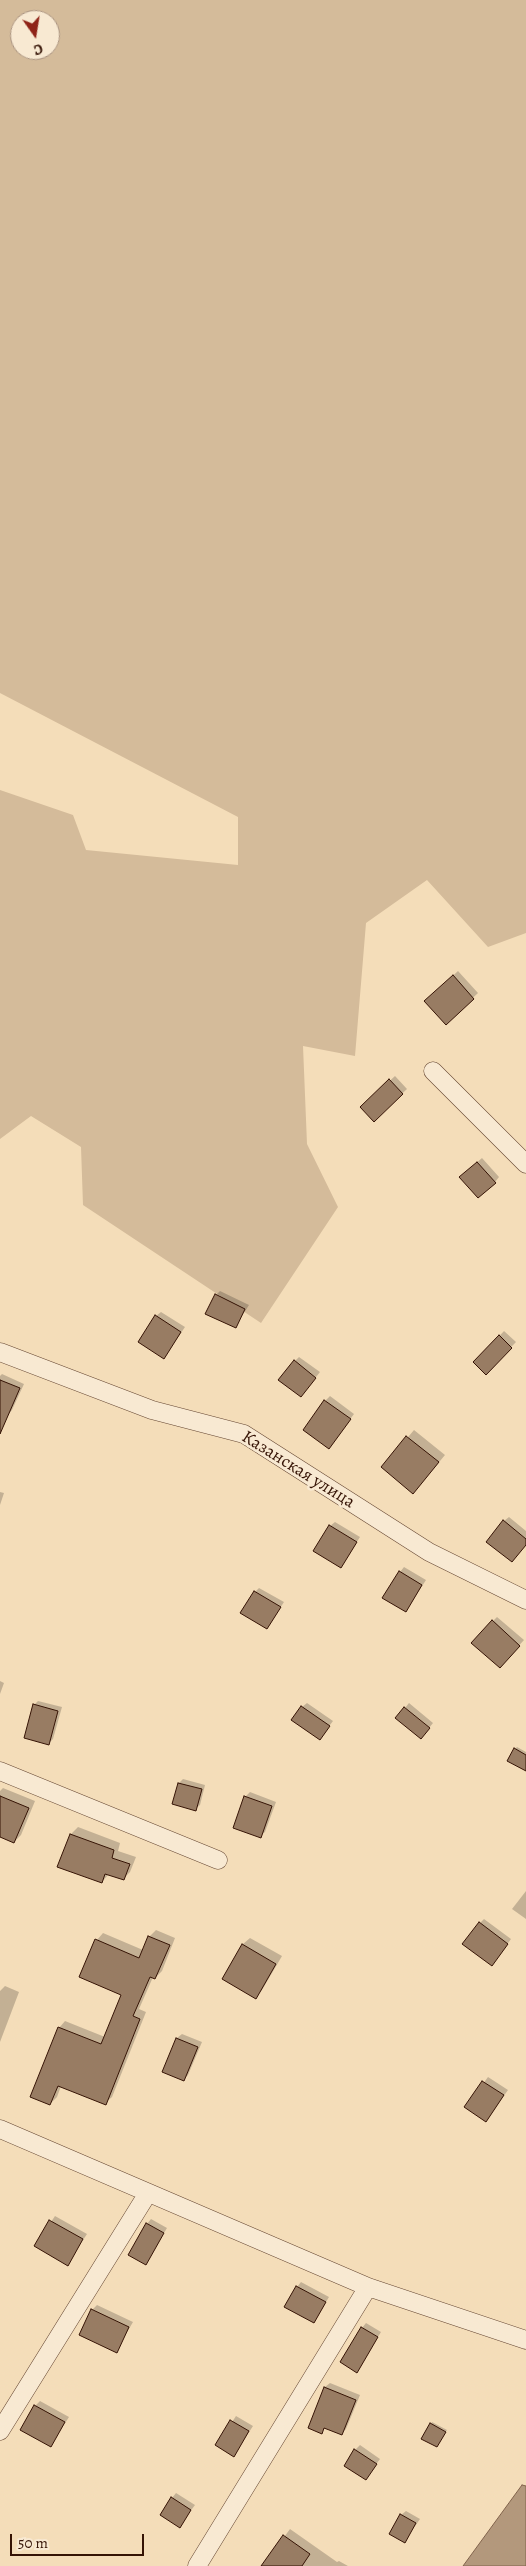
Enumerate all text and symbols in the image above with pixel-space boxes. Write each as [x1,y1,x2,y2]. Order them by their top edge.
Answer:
north arrow [10,10,60,60]
text: С [32,39,45,59]
street label: Казанская улица [237,1427,359,1513]
scale bar [12,2524,146,2556]
text: 50 m [18,2533,48,2553]

